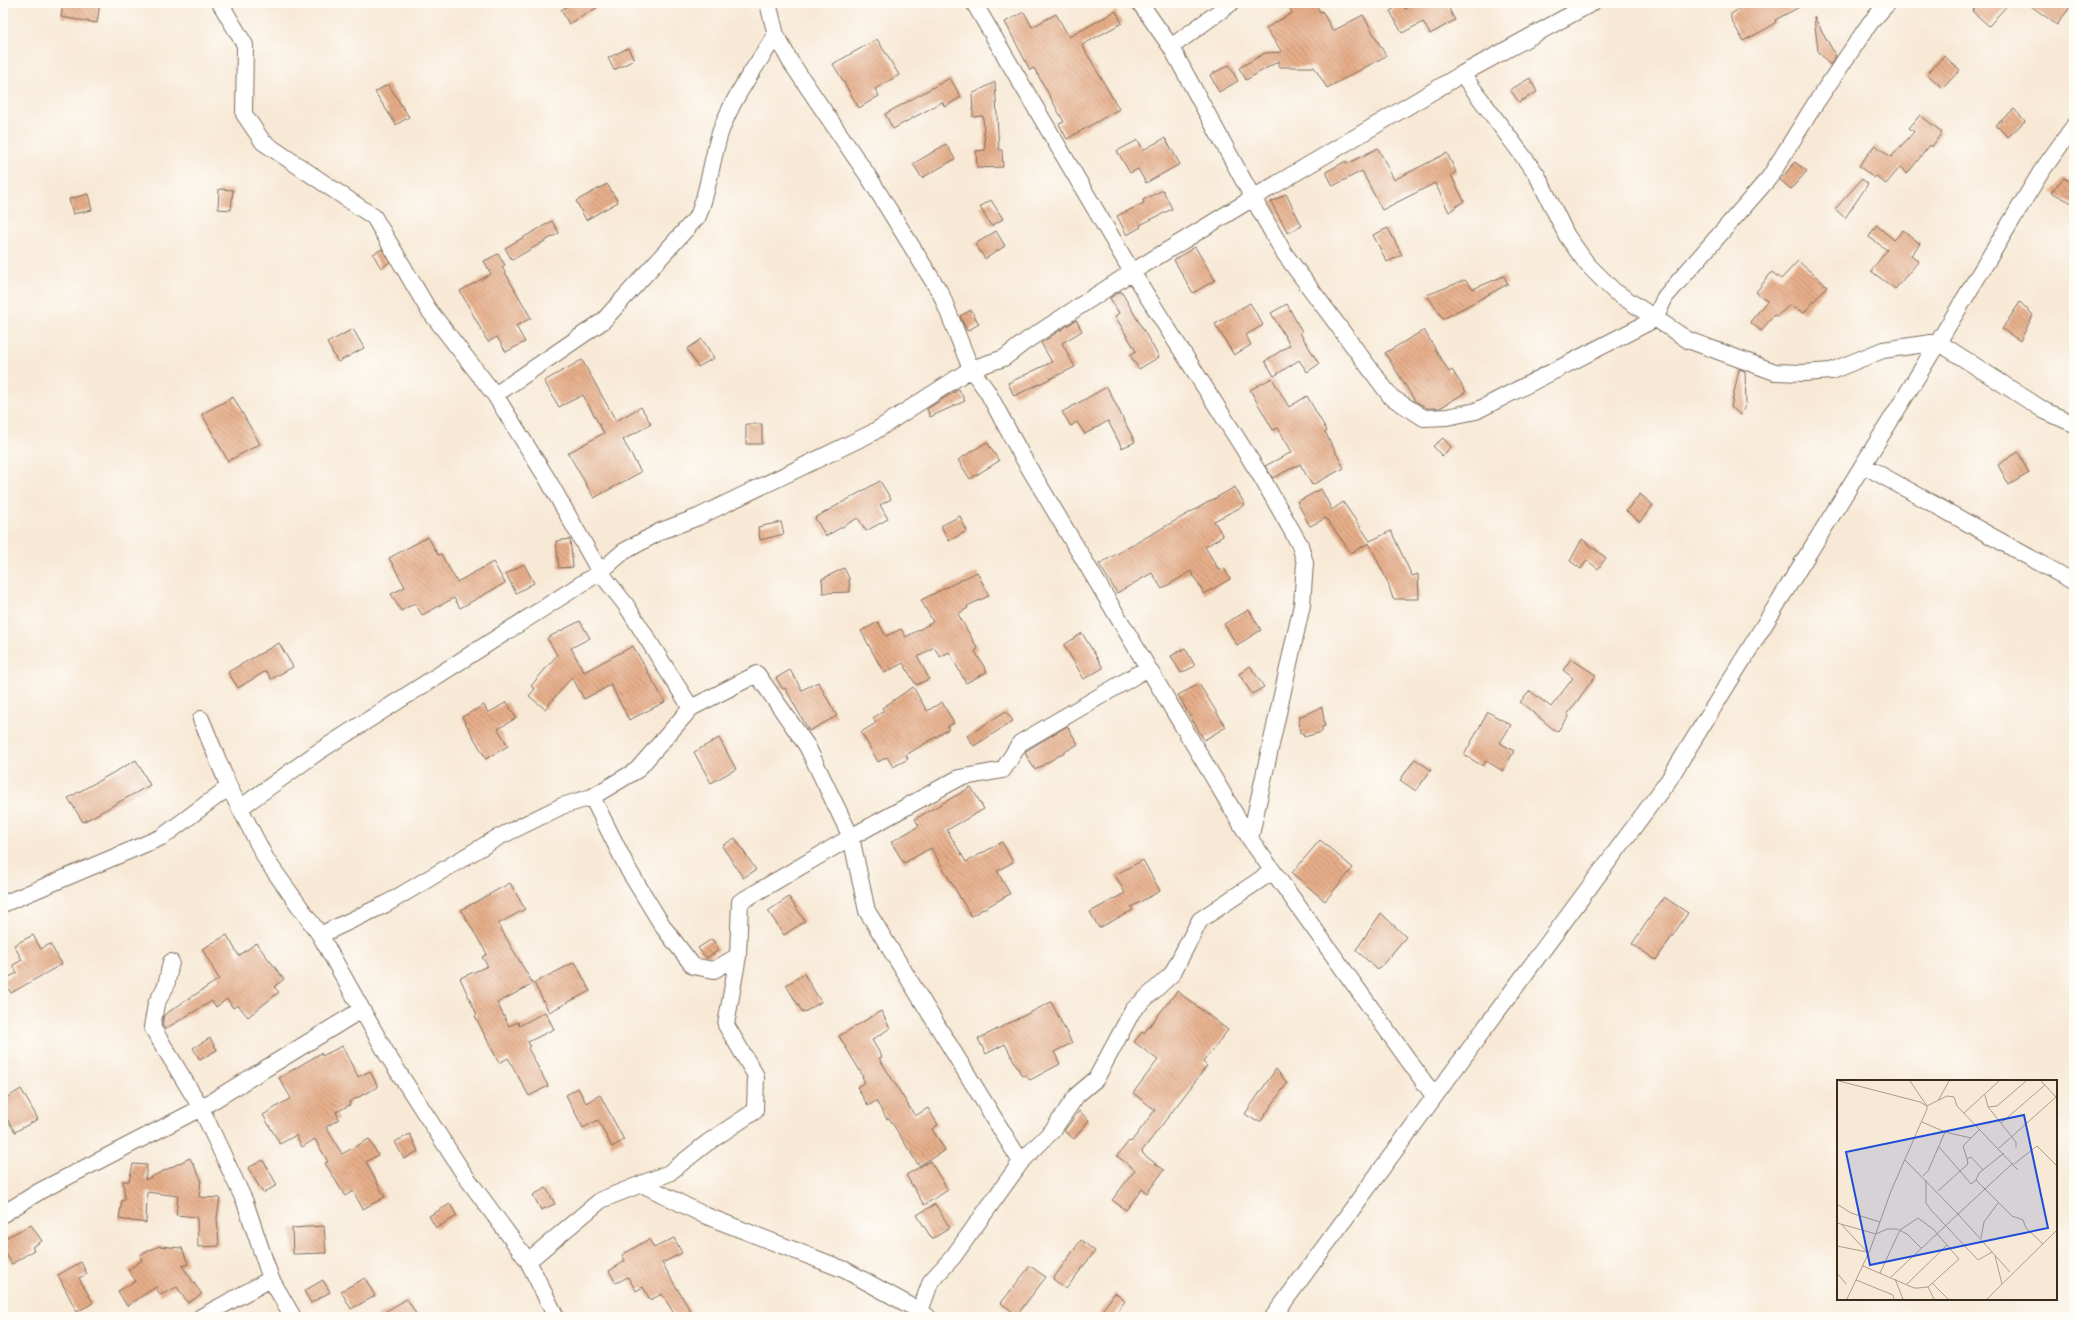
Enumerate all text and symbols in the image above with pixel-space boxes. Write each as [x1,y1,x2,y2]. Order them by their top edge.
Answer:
inset map [1837,1080,2057,1300]

